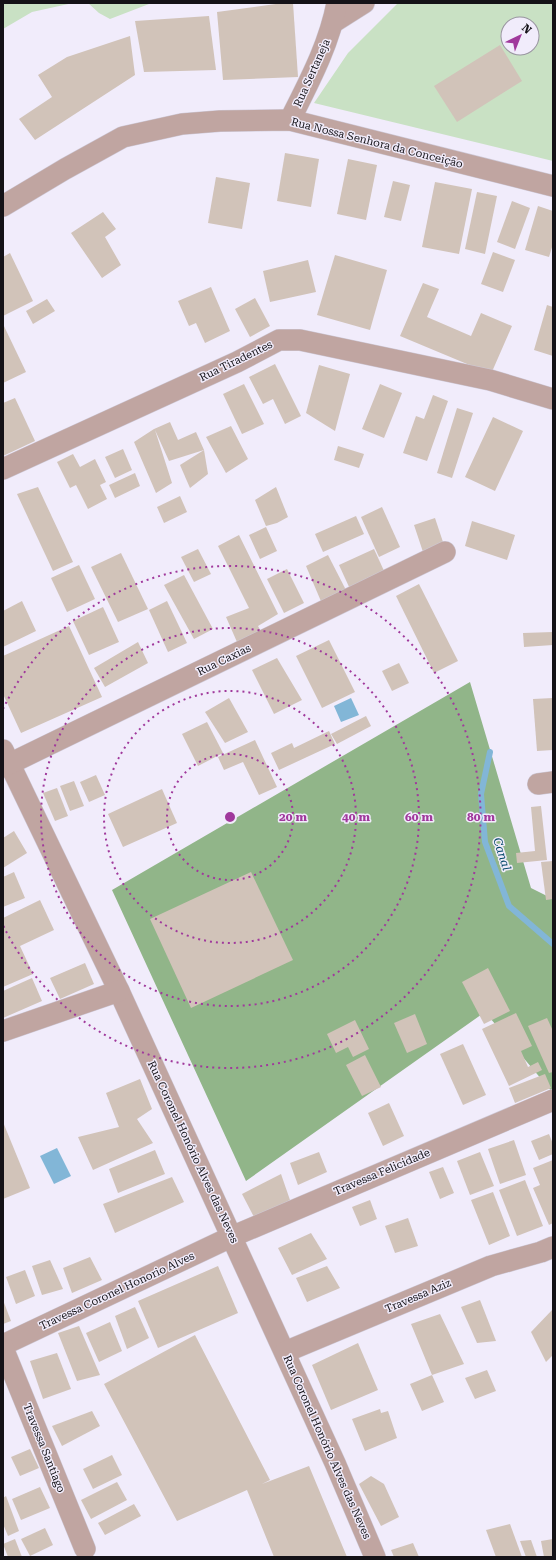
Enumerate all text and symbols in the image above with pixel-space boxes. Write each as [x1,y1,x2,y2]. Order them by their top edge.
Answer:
north arrow [500,16,540,56]
text: N [519,21,534,37]
street label: Rua Sertaneja [291,37,333,109]
street label: Rua Nossa Senhora da Conceição [290,115,464,171]
street label: Rua Tiradentes [197,338,275,384]
street label: Rua Caxias [195,641,253,679]
centre of rings [223,810,237,824]
text: 20 m [279,810,307,824]
text: 40 m [342,810,370,824]
text: 60 m [405,810,433,824]
text: 80 m [467,810,495,824]
water label: Canal [490,836,514,873]
street label: Rua Coronel Honório Alves das Neves [145,1059,241,1245]
street label: Travessa Felicidade [332,1146,432,1198]
street label: Travessa Coronel Honorio Alves [37,1249,197,1333]
street label: Travessa Aziz [383,1276,453,1316]
street label: Rua Coronel Honório Alves das Neves [280,1353,374,1541]
street label: Travessa Santiago [20,1402,68,1495]

